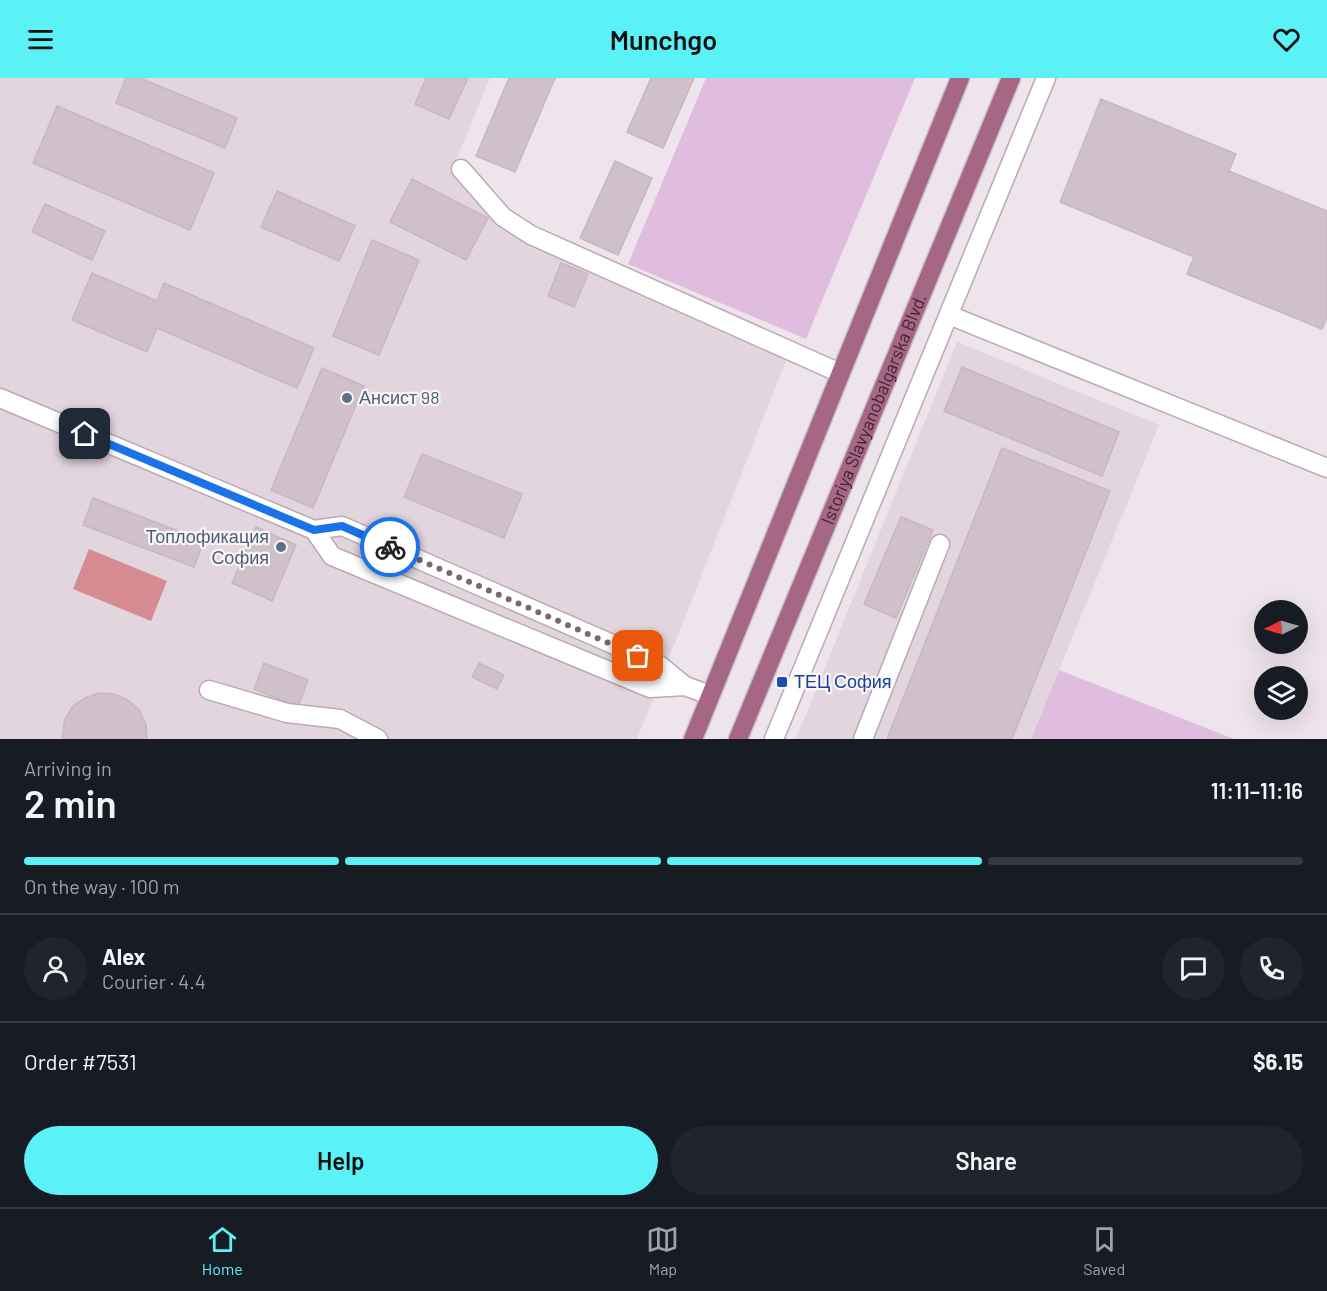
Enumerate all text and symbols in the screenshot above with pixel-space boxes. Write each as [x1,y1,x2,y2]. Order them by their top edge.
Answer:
icon: menu [24,23,57,56]
text: Munchgo [610,23,717,55]
icon: heart [1270,23,1303,56]
street label: Istoriya Slavyanobalgarska Blvd. [816,290,931,527]
place label: Ансист 98 [359,386,440,408]
marker: Ансист 98 [340,391,354,405]
pin [59,408,110,459]
icon: home [68,417,101,450]
courier [360,517,420,577]
place label: Топлофикация София [146,525,269,568]
icon: bike [374,531,407,564]
marker: Топлофикация София [274,540,288,554]
north arrow [1254,600,1308,654]
map controls [1254,600,1308,720]
pin [612,630,663,681]
icon: bag [621,639,654,672]
button: layers [1254,666,1308,720]
place label: ТЕЦ София [794,670,892,692]
marker: ТЕЦ София [775,675,789,689]
text: Arriving in [24,756,112,780]
text: 11:11–11:16 [1211,777,1303,803]
text: 2 min [24,779,117,826]
text: On the way · 100 m [24,874,180,898]
button: person [24,937,87,1000]
button: chat [1162,937,1225,1000]
button: phone [1240,937,1303,1000]
text: Alex [102,943,145,969]
text: Courier · 4.4 [102,969,206,993]
text: Order #7531 [24,1048,137,1074]
text: $6.15 [1253,1048,1303,1074]
button: Help [24,1126,658,1195]
button: Share [670,1126,1303,1195]
tab: Home [202,1223,243,1278]
tab: Map [646,1223,679,1278]
tab: Saved [1083,1223,1125,1278]

